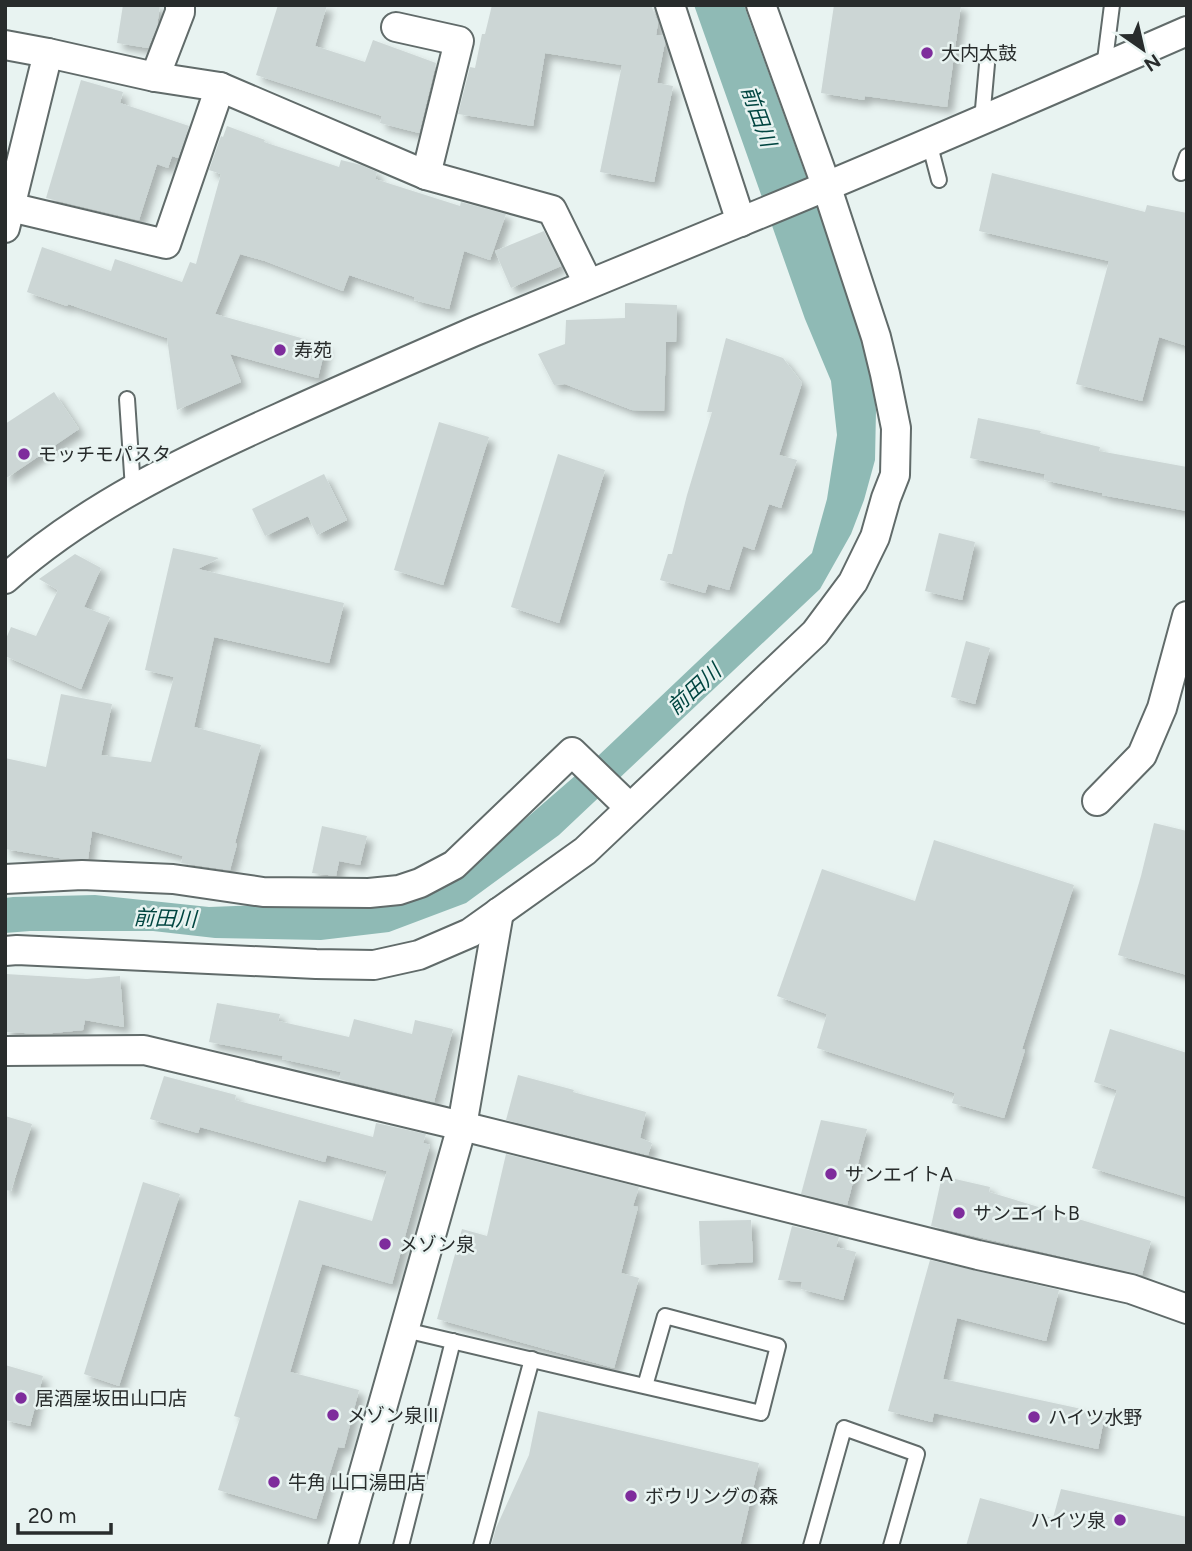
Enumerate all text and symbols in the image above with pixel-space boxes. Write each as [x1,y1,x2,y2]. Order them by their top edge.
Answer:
north arrow [1108,14,1178,84]
place label: 大内太鼓 [941,42,1017,65]
marker: 大内太鼓 [919,45,935,61]
text: N [1140,49,1165,76]
water label: 前田川 [736,82,782,152]
place label: 寿苑 [294,339,332,362]
marker: 寿苑 [272,342,288,358]
place label: モッチモパスタ [38,443,171,466]
marker: モッチモパスタ [16,446,32,462]
water label: 前田川 [662,657,727,719]
water label: 前田川 [133,904,199,932]
place label: サンエイトA [845,1163,953,1186]
marker: サンエイトA [823,1166,839,1182]
place label: サンエイトB [973,1202,1080,1225]
marker: サンエイトB [951,1205,967,1221]
place label: メゾン泉 [399,1233,475,1256]
marker: メゾン泉 [377,1236,393,1252]
place label: 居酒屋坂田山口店 [35,1387,187,1410]
marker: 居酒屋坂田山口店 [13,1390,29,1406]
place label: メゾン泉III [347,1404,438,1427]
place label: ハイツ水野 [1048,1406,1143,1429]
marker: メゾン泉III [325,1407,341,1423]
marker: ハイツ水野 [1026,1409,1042,1425]
place label: 牛角 山口湯田店 [288,1471,426,1494]
marker: 牛角 山口湯田店 [266,1474,282,1490]
place label: ボウリングの森 [645,1485,778,1508]
marker: ボウリングの森 [623,1488,639,1504]
scale bar [18,1492,110,1536]
text: 20 m [28,1503,76,1528]
place label: ハイツ泉 [1030,1509,1106,1532]
marker: ハイツ泉 [1112,1512,1128,1528]

